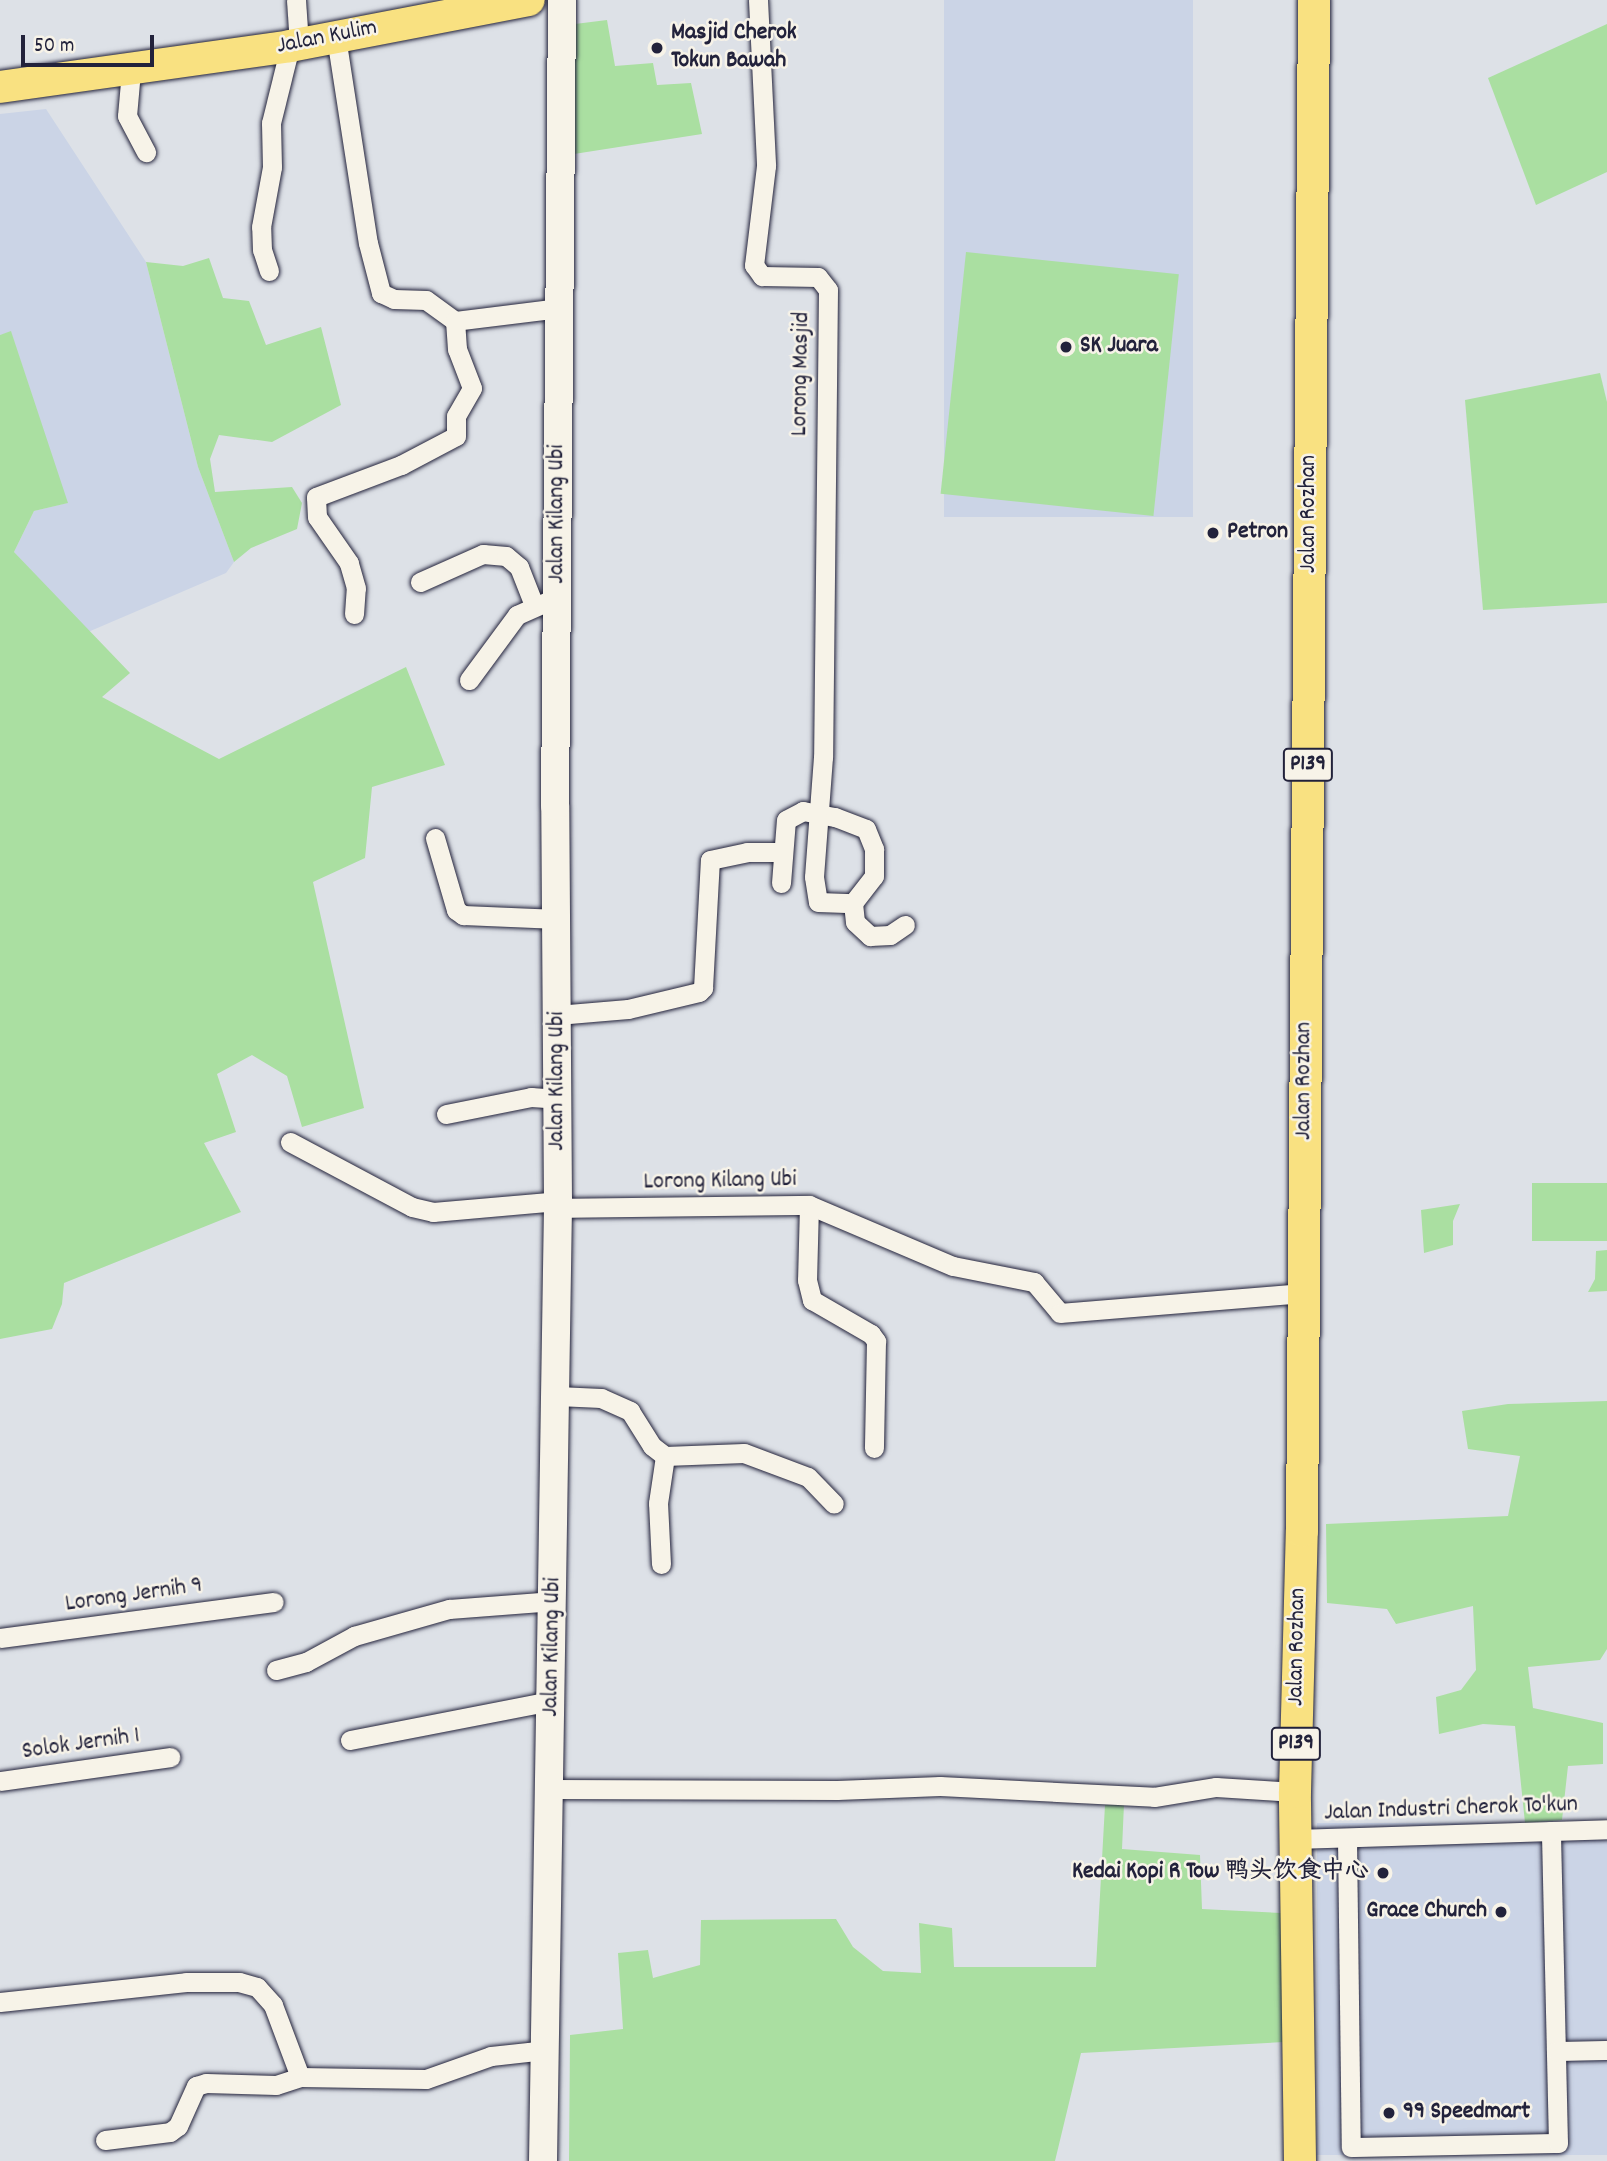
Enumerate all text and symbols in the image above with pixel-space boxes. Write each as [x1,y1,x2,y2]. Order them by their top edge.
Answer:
street label: Jalan Kulim [274,14,380,62]
place label: Masjid Cherok Tokun Bawah [671,20,797,76]
scale bar [24,21,158,65]
text: 50 m [34,32,74,62]
marker: Masjid Cherok Tokun Bawah [649,40,665,56]
street label: Lorong Masjid [787,311,817,437]
place label: SK Juara [1080,333,1158,361]
marker: SK Juara [1058,339,1074,355]
street label: Jalan Kilang Ubi [544,444,572,584]
street label: Jalan Rozhan [1296,455,1324,573]
place label: Petron [1227,519,1288,547]
marker: Petron [1205,525,1221,541]
road number: P139 [1282,746,1334,785]
street label: Jalan Kilang Ubi [544,1011,572,1151]
street label: Jalan Rozhan [1291,1022,1319,1140]
street label: Lorong Kilang Ubi [643,1166,797,1198]
street label: Lorong Jernih 9 [64,1572,204,1620]
street label: Jalan Kilang Ubi [537,1577,569,1717]
street label: Jalan Rozhan [1283,1588,1313,1706]
street label: Solok Jernih 1 [20,1722,142,1768]
road number: P139 [1270,1724,1322,1764]
street label: Jalan Industri Cherok To'kun [1324,1791,1578,1829]
place label: Kedai Kopi R Tow 鸭头饮食中心 [1072,1859,1369,1887]
marker: Kedai Kopi R Tow 鸭头饮食中心 [1375,1865,1391,1881]
place label: Grace Church [1366,1898,1487,1926]
marker: Grace Church [1493,1904,1509,1920]
place label: 99 Speedmart [1403,2099,1530,2127]
marker: 99 Speedmart [1381,2105,1397,2121]

